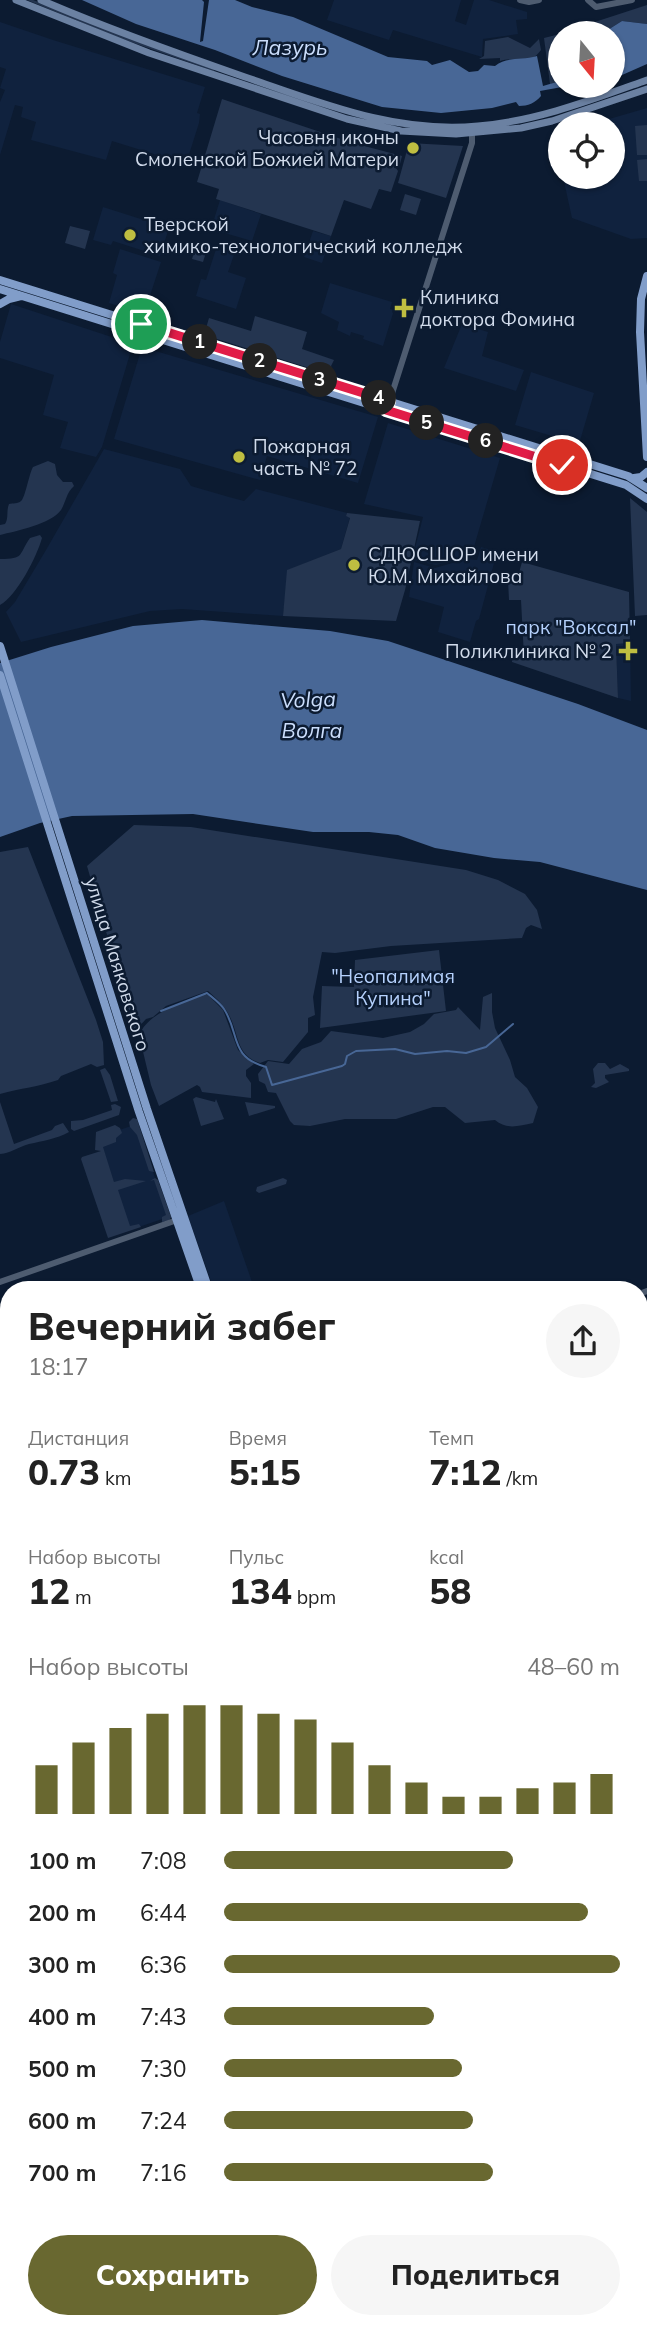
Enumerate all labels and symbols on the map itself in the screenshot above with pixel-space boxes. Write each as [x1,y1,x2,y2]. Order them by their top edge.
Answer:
north arrow [548,21,625,98]
water label: Лазурь [251,34,328,60]
place label: Часовня иконы Смоленской Божией Матери [135,125,399,171]
marker: Часовня иконы Смоленской Божией Матери [405,140,421,156]
place label: Тверской химико-технологический колледж [144,212,463,258]
marker: Тверской химико-технологический колледж [122,227,138,243]
place label: Клиника доктора Фомина [420,285,575,331]
pin [111,294,171,354]
marker: Клиника доктора Фомина [394,298,414,318]
pin: 1 [182,324,218,360]
pin: 2 [243,344,278,378]
pin: 3 [302,362,338,398]
pin: 4 [362,380,396,416]
pin: 5 [410,406,444,440]
pin: 6 [468,424,504,458]
place label: Пожарная часть № 72 [253,434,357,480]
pin [532,435,592,495]
marker: Пожарная часть № 72 [231,449,247,465]
place label: СДЮСШОР имени Ю.М. Михайлова [368,542,539,588]
marker: СДЮСШОР имени Ю.М. Михайлова [346,557,362,573]
park label: парк "Воксал" [505,615,637,639]
place label: Поликлиника № 2 [445,639,612,663]
marker: Поликлиника № 2 [618,641,638,661]
water label: Volga [280,685,336,713]
water label: Волга [282,717,343,743]
street label: улица Маяковского [80,874,156,1054]
park label: "Неопалимая Купина" [331,964,455,1010]

